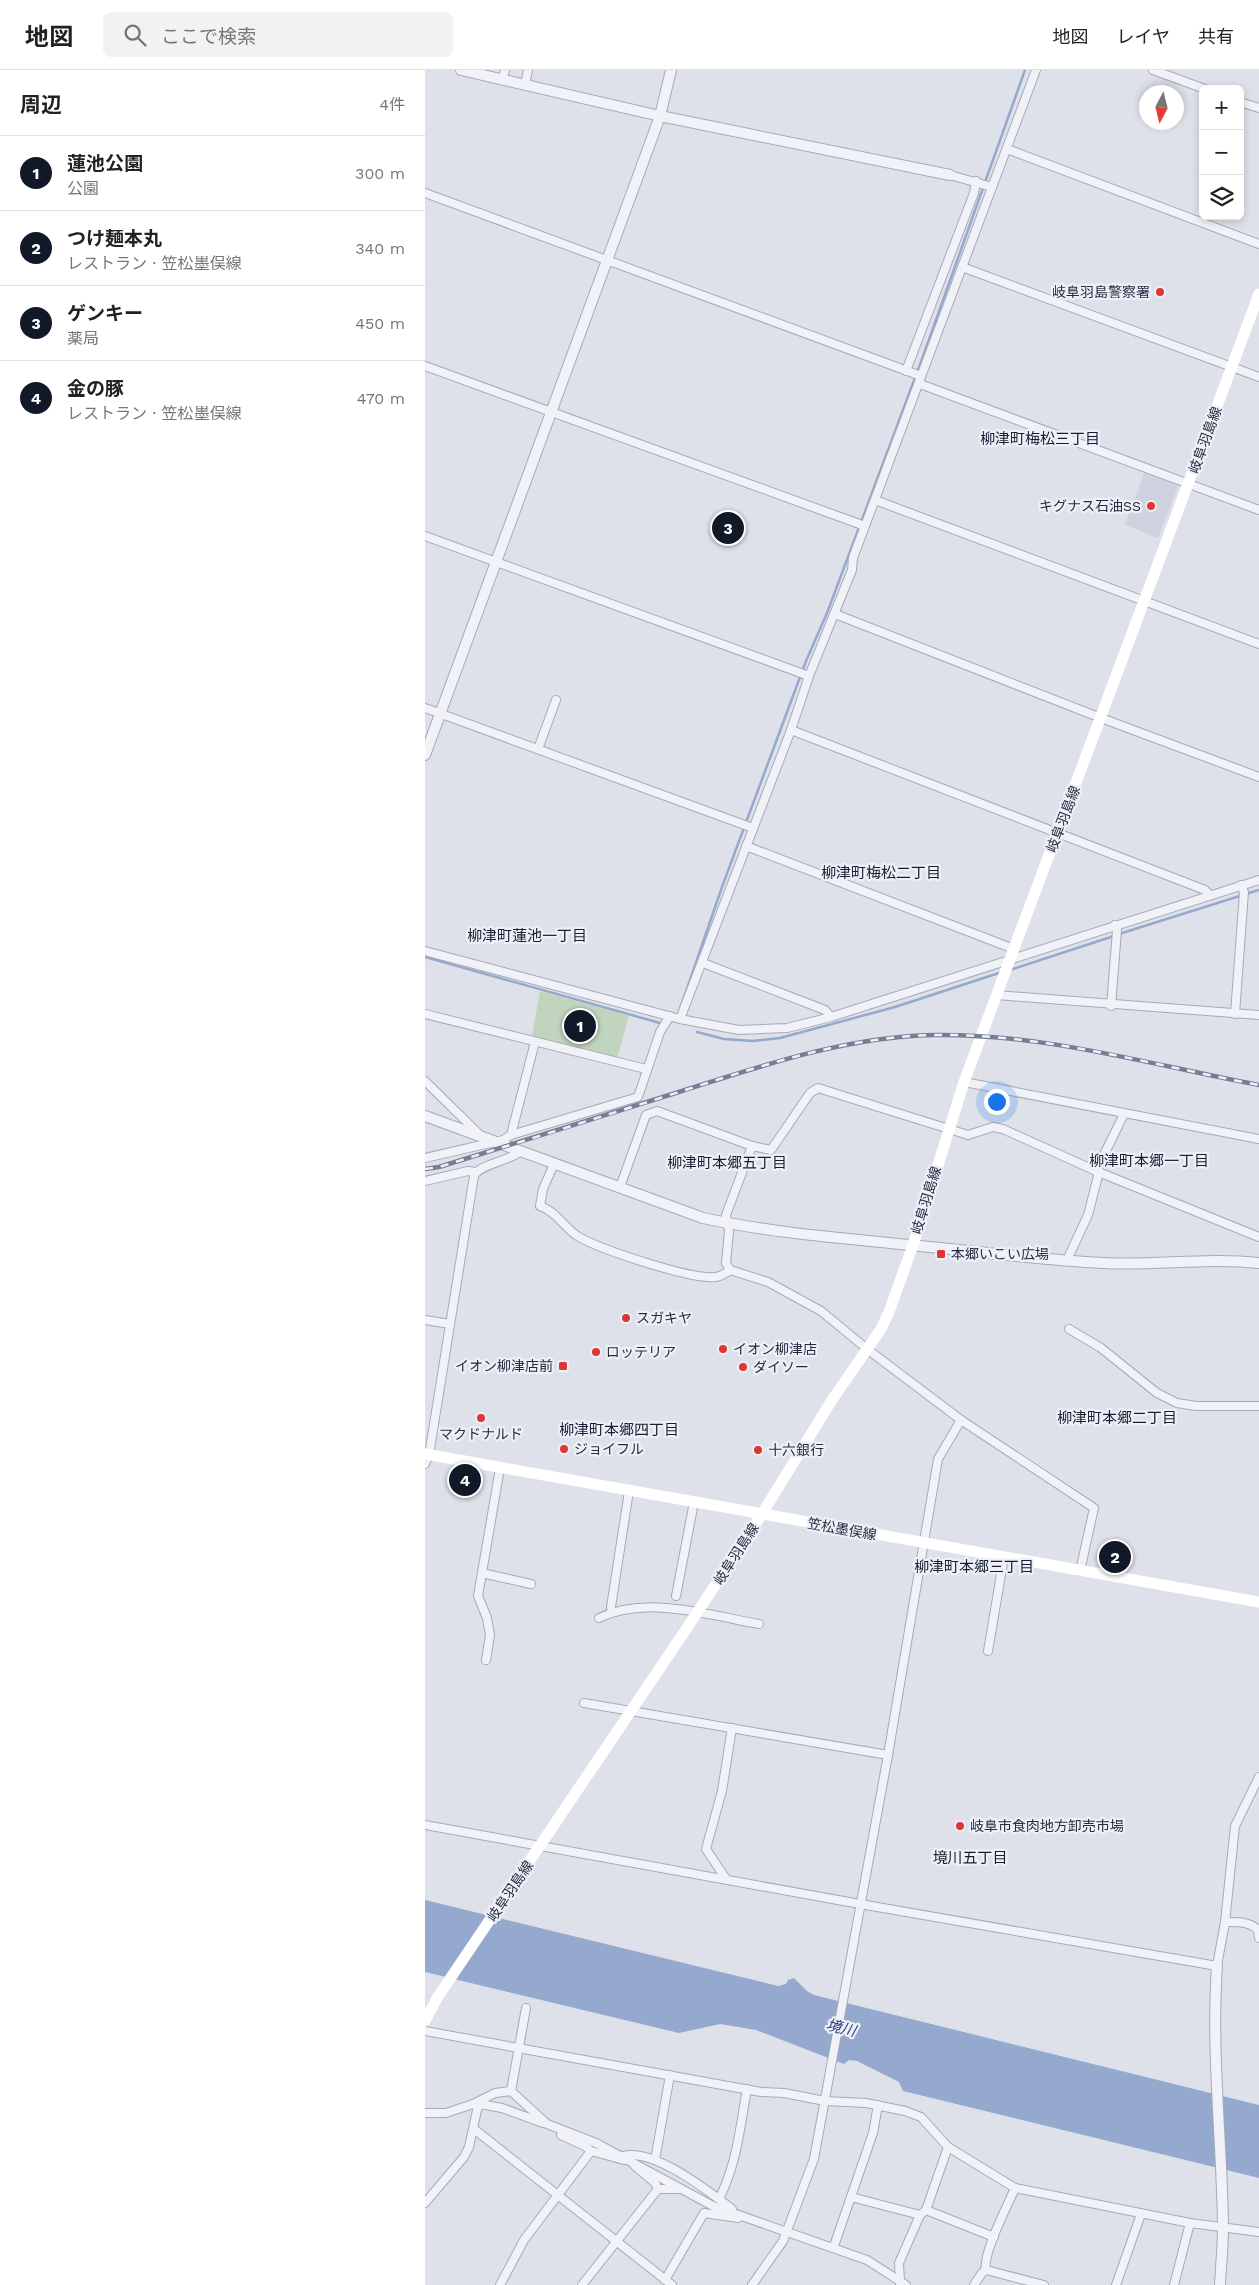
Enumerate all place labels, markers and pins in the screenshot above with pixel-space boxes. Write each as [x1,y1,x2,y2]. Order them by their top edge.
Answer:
place label: 岐阜羽島警察署 [1052,284,1150,300]
marker: 岐阜羽島警察署 [1154,286,1166,298]
place label: キグナス石油SS [1039,498,1141,514]
marker: キグナス石油SS [1145,500,1157,512]
pin: 3 [712,509,744,547]
pin: 1 [564,1007,596,1045]
place label: 本郷いこい広場 [951,1246,1049,1262]
marker: 本郷いこい広場 [935,1248,947,1260]
place label: スガキヤ [636,1310,692,1326]
marker: スガキヤ [620,1312,632,1324]
place label: イオン柳津店 [733,1341,817,1357]
marker: イオン柳津店 [717,1343,729,1355]
place label: ロッテリア [606,1344,676,1360]
marker: ロッテリア [590,1346,602,1358]
place label: イオン柳津店前 [455,1358,553,1374]
place label: ダイソー [753,1359,809,1375]
marker: イオン柳津店前 [557,1360,569,1372]
marker: ダイソー [737,1361,749,1373]
marker: マクドナルド [475,1412,487,1424]
place label: マクドナルド [439,1426,523,1442]
place label: ジョイフル [574,1441,644,1457]
place label: 十六銀行 [768,1442,824,1458]
marker: ジョイフル [558,1443,570,1455]
marker: 十六銀行 [752,1444,764,1456]
pin: 4 [449,1461,481,1499]
pin: 2 [1099,1538,1131,1576]
place label: 岐阜市食肉地方卸売市場 [970,1818,1124,1834]
marker: 岐阜市食肉地方卸売市場 [954,1820,966,1832]

